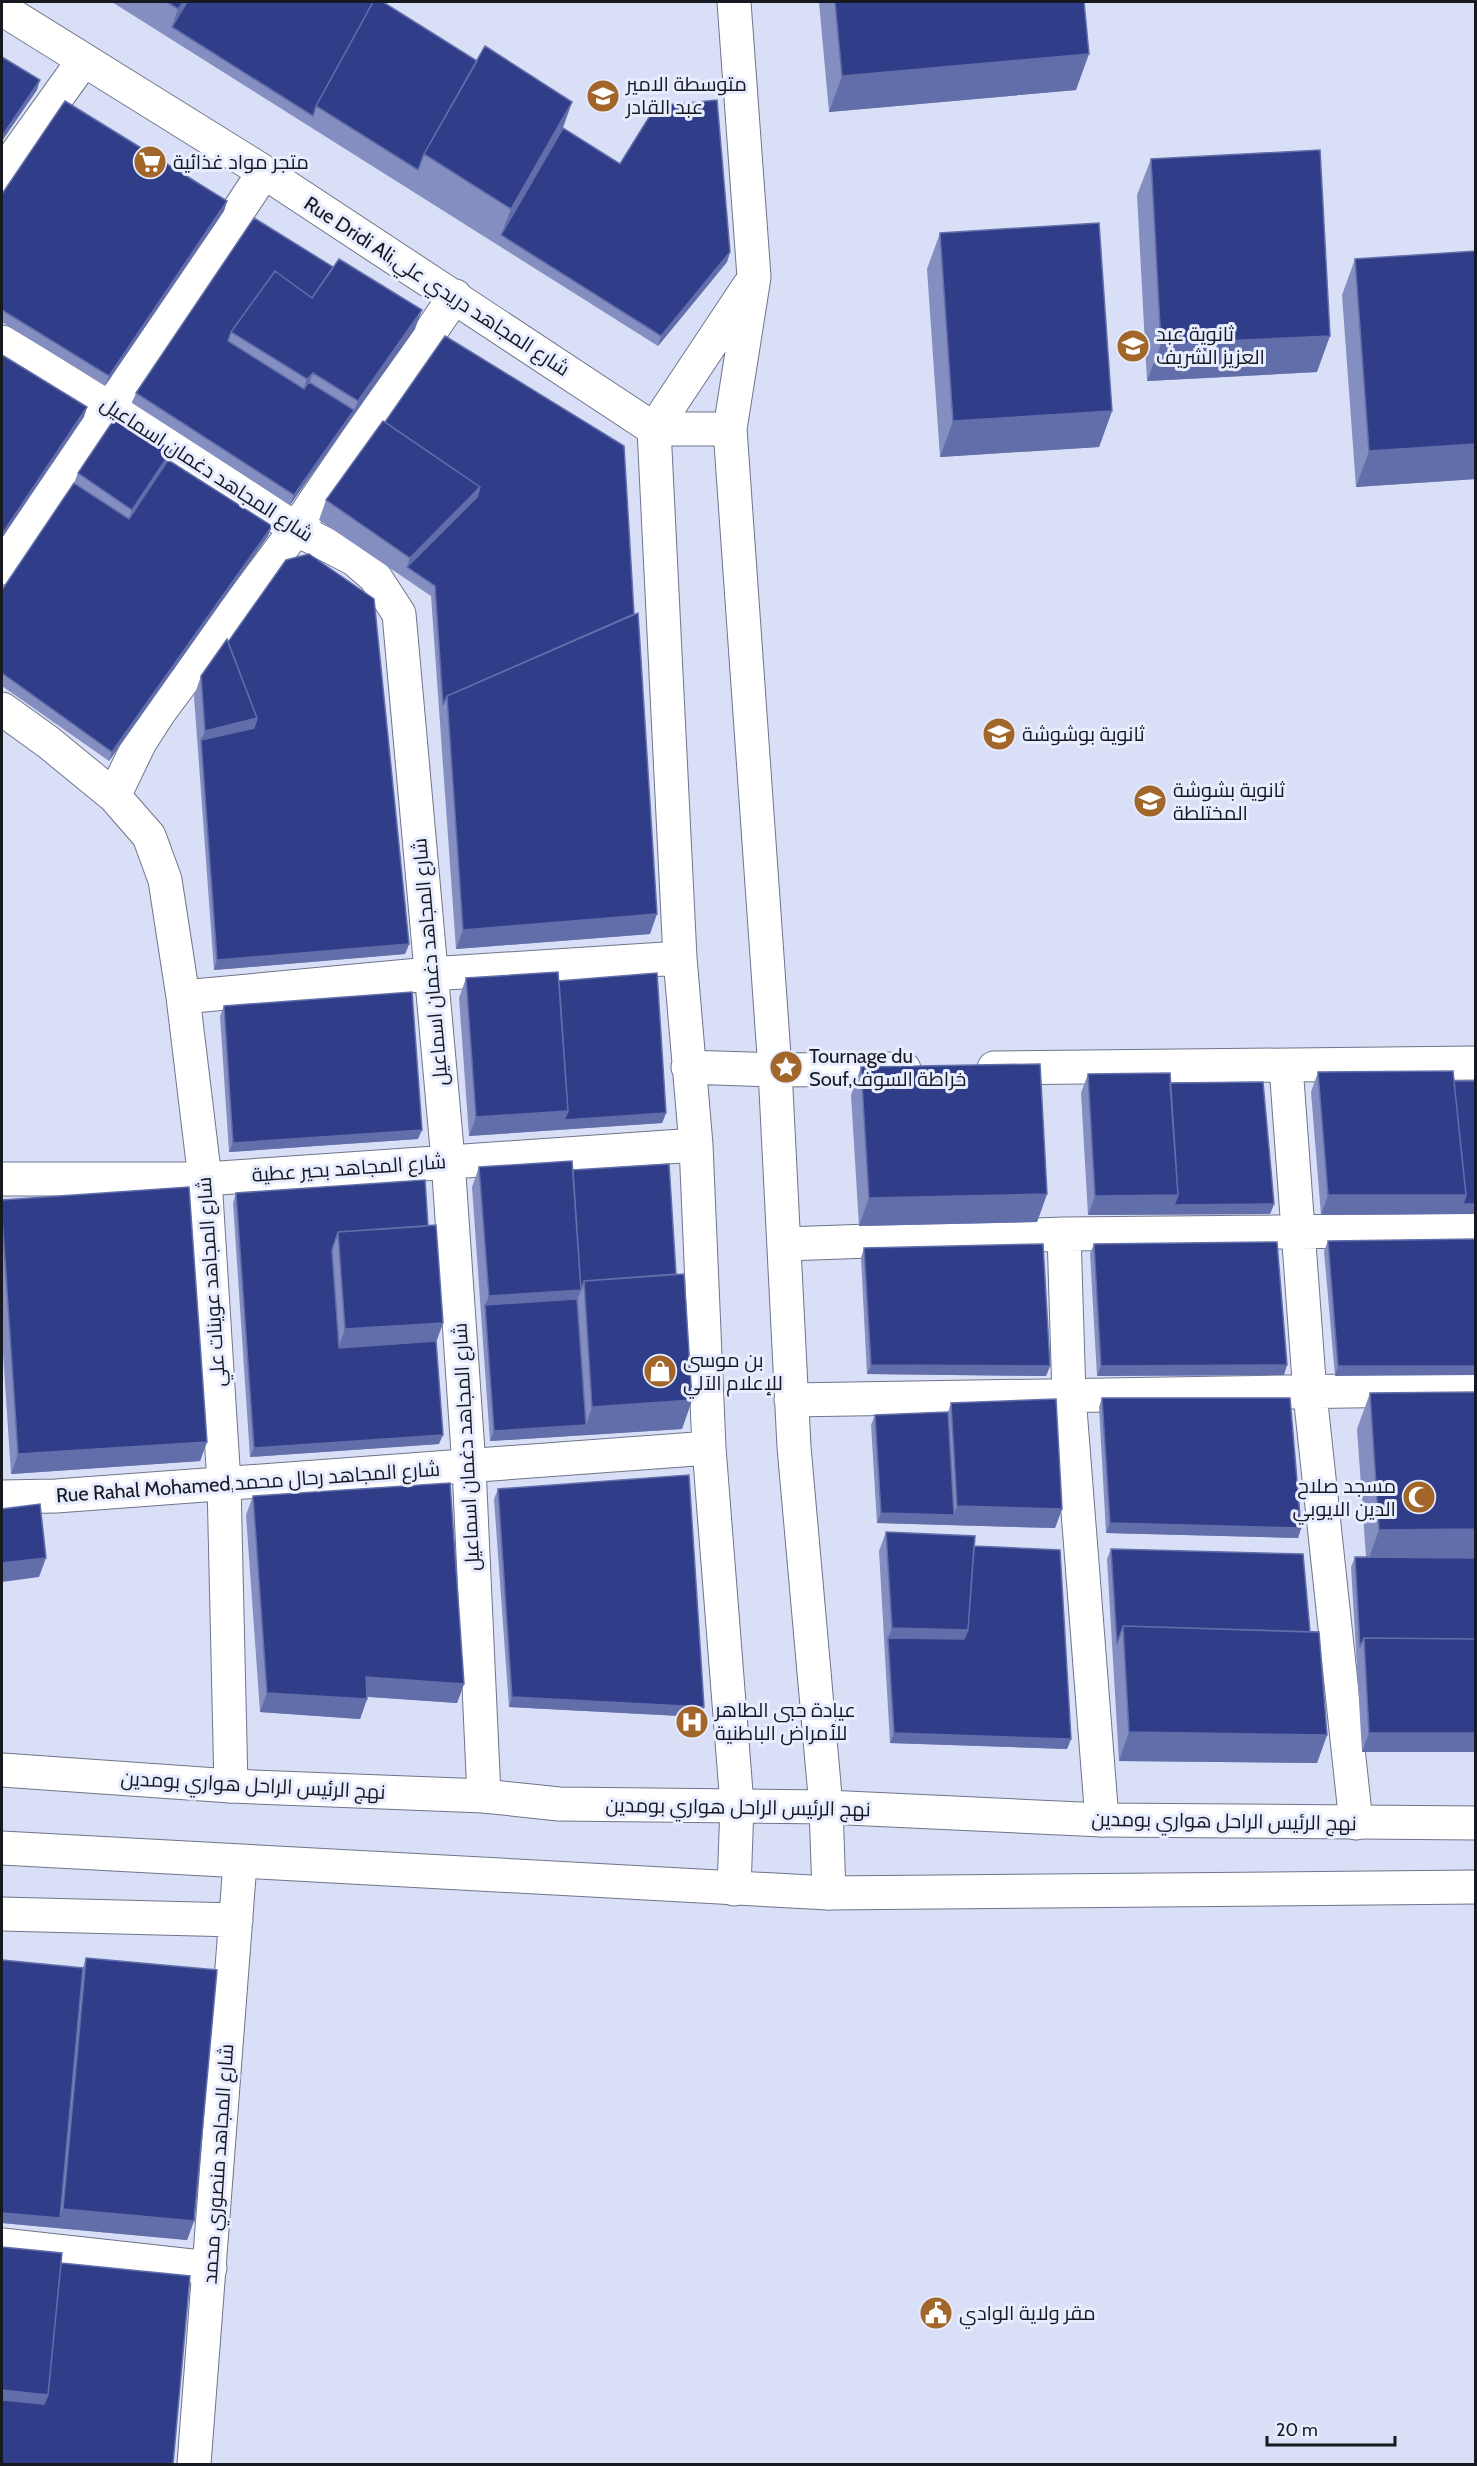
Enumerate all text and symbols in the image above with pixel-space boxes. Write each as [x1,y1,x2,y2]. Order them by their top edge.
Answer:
place label: متوسطة الامير عبد القادر [625,72,747,119]
school or university icon: متوسطة الامير عبد القادر [585,78,621,114]
supermarket icon: متجر مواد غذائية [132,144,168,180]
place label: متجر مواد غذائية [173,150,309,174]
street label: Rue Dridi Ali,شارع المجاهد دريدي علي [298,191,574,384]
place label: ثانوية عبد العزيز الشريف [1156,322,1265,369]
school or university icon: ثانوية عبد العزيز الشريف [1115,328,1151,364]
street label: شارع المجاهد دغمان اسماعيل [95,391,318,548]
school or university icon: ثانوية بوشوشة [981,716,1017,752]
place label: ثانوية بوشوشة [1022,722,1145,746]
place label: ثانوية بشوشة المختلطة [1173,778,1285,825]
school or university icon: ثانوية بشوشة المختلطة [1132,783,1168,819]
street label: شارع المجاهد دغمان اسماعيل [407,837,455,1087]
place label: Tournage du Souf,خراطة السوف [809,1044,966,1091]
place icon: Tournage du Souf,خراطة السوف [768,1049,804,1085]
street label: شارع المجاهد بحير عطية [251,1149,447,1189]
street label: شارع المجاهد عوينات علي [192,1176,234,1388]
street label: شارع المجاهد دغمان اسماعيل [448,1322,486,1572]
place label: بن موسى للإعلام الآلي [683,1348,783,1399]
shop icon: بن موسى للإعلام الآلي [642,1353,678,1389]
street label: Rue Rahal Mohamed,شارع المجاهد رحال محمد [55,1457,441,1509]
place label: مسجد صلاح الدين الايوبي [1292,1474,1396,1525]
mosque icon: مسجد صلاح الدين الايوبي [1401,1479,1437,1515]
place label: عيادة حبى الطاهر للأمراض الباطنية [714,1698,856,1746]
hospital icon: عيادة حبى الطاهر للأمراض الباطنية [674,1704,710,1740]
street label: نهج الرئيس الراحل هواري بومدين [120,1766,386,1808]
street label: نهج الرئيس الراحل هواري بومدين [605,1793,871,1825]
street label: نهج الرئيس الراحل هواري بومدين [1091,1807,1357,1839]
street label: شارع المجاهد منصوري محمد [198,2043,242,2285]
public building icon: مقر ولاية الوادي [918,2295,954,2331]
place label: مقر ولاية الوادي [959,2301,1096,2329]
scale bar [1267,2409,1394,2447]
text: 20 m [1276,2419,1318,2441]

